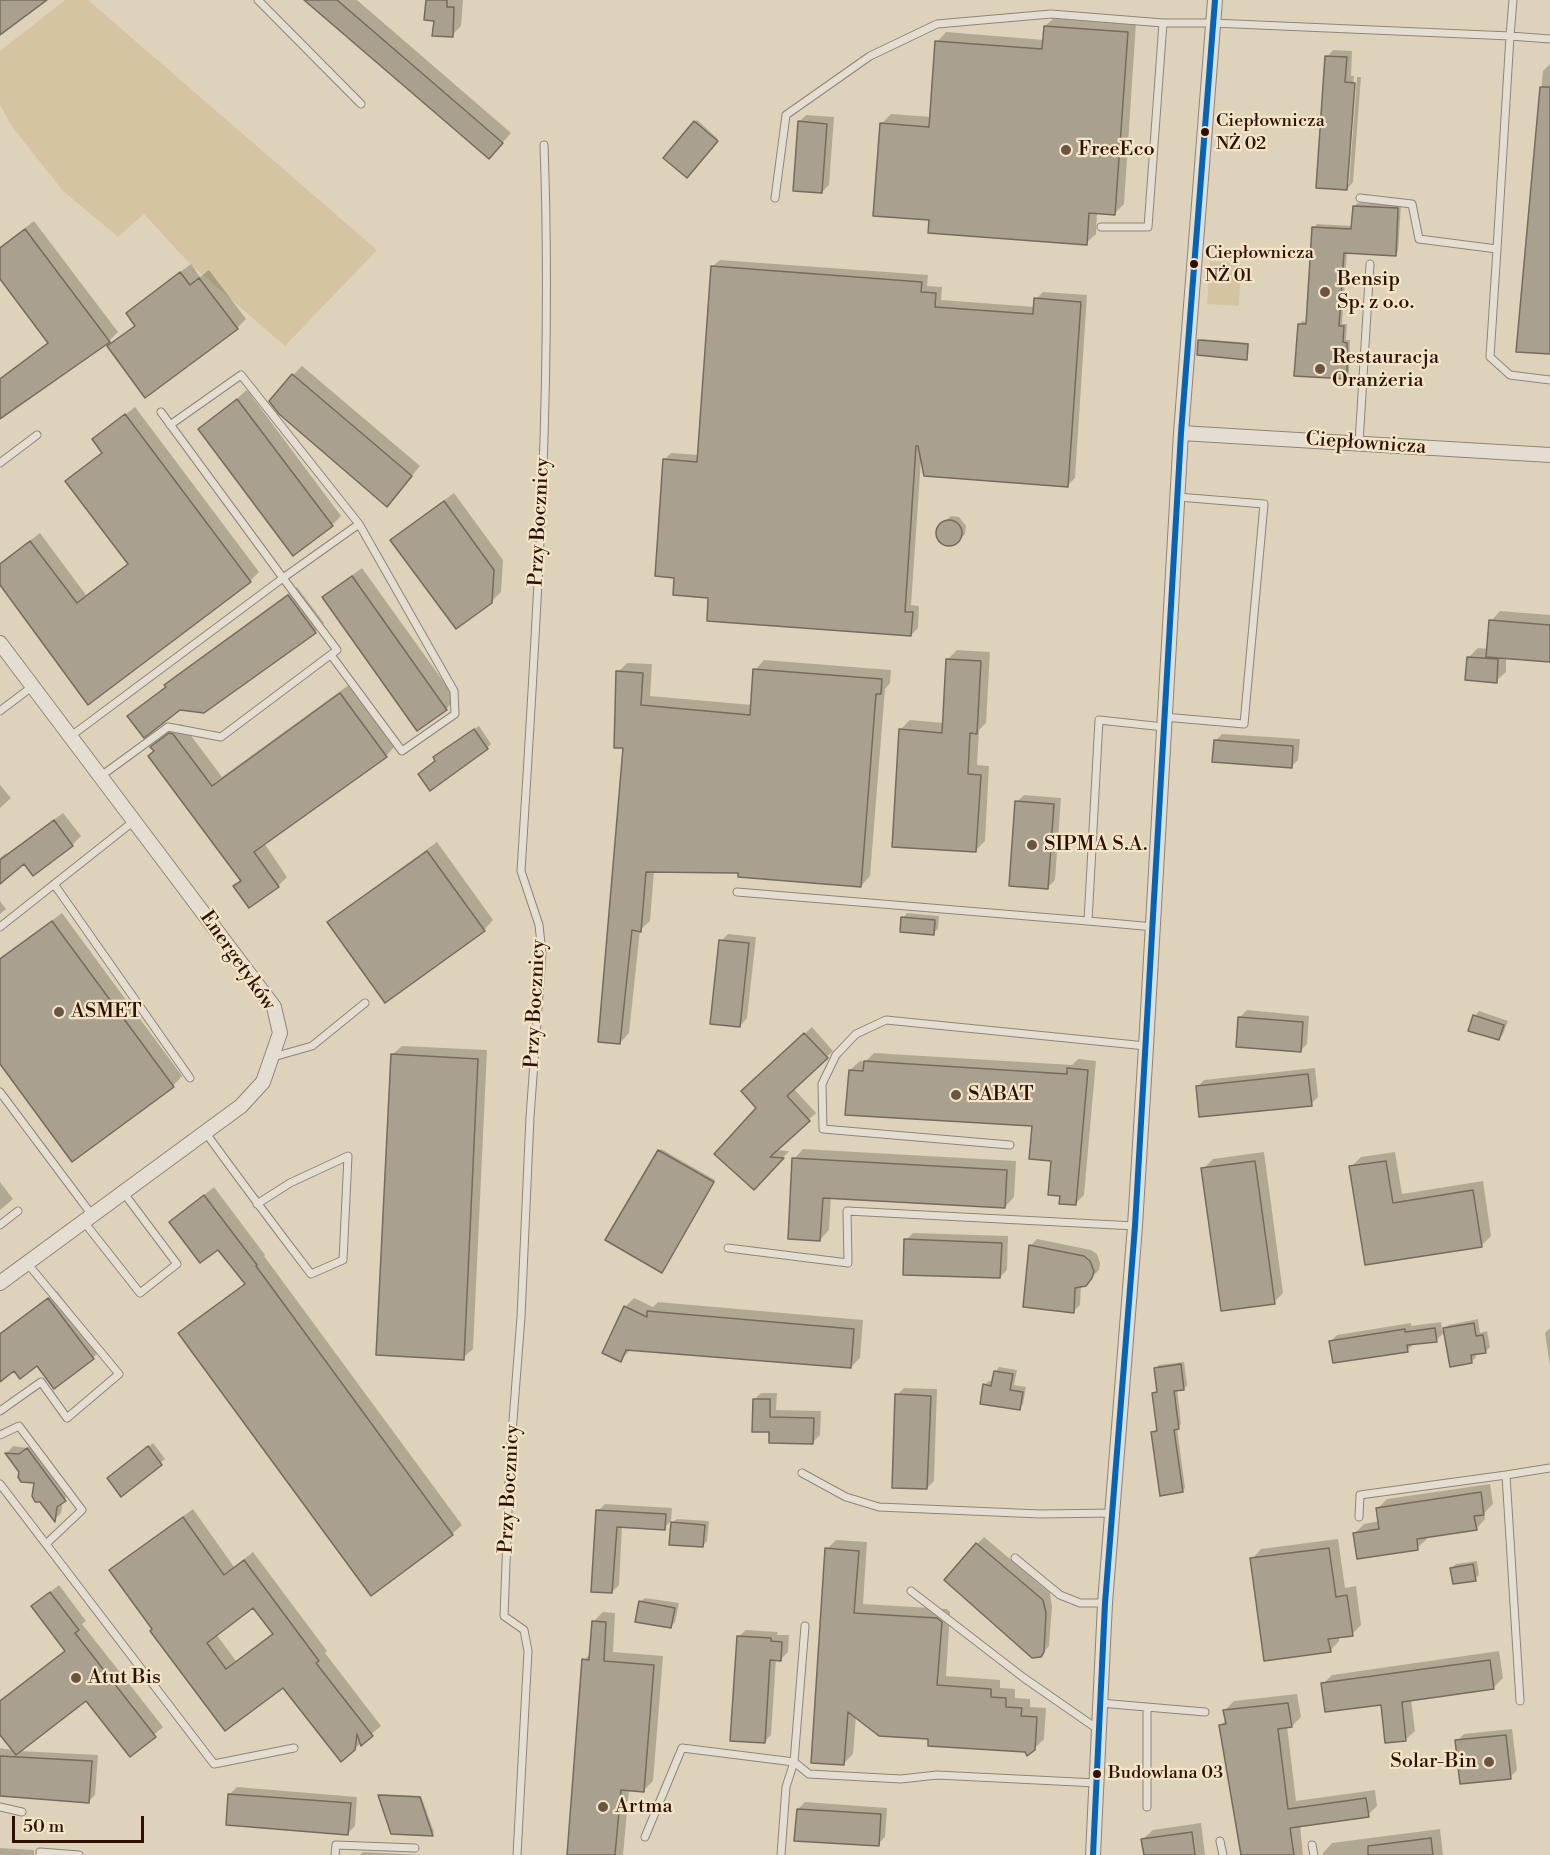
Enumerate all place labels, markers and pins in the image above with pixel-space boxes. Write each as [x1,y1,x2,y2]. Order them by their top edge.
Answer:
place label: Ciepłownicza NŻ 02 [1216,111,1325,154]
marker: Ciepłownicza NŻ 02 [1199,126,1211,138]
place label: FreeEco [1078,138,1155,162]
marker: FreeEco [1059,143,1073,157]
place label: Ciepłownicza NŻ 01 [1205,243,1314,286]
marker: Ciepłownicza NŻ 01 [1188,258,1200,270]
place label: Bensip Sp. z o.o. [1337,268,1414,315]
marker: Bensip Sp. z o.o. [1318,285,1332,299]
place label: Restauracja Oranżeria [1332,346,1439,393]
marker: Restauracja Oranżeria [1313,362,1327,376]
place label: SIPMA S.A. [1044,833,1148,857]
marker: SIPMA S.A. [1025,838,1039,852]
place label: ASMET [71,1000,142,1024]
marker: ASMET [52,1005,66,1019]
place label: SABAT [968,1083,1034,1107]
marker: SABAT [949,1088,963,1102]
place label: Atut Bis [88,1666,161,1690]
marker: Atut Bis [69,1671,83,1685]
place label: Solar-Bin [1390,1750,1477,1774]
marker: Solar-Bin [1482,1755,1496,1769]
place label: Budowlana 03 [1108,1763,1223,1785]
marker: Budowlana 03 [1091,1768,1103,1780]
place label: Artma [615,1795,673,1819]
marker: Artma [596,1800,610,1814]

